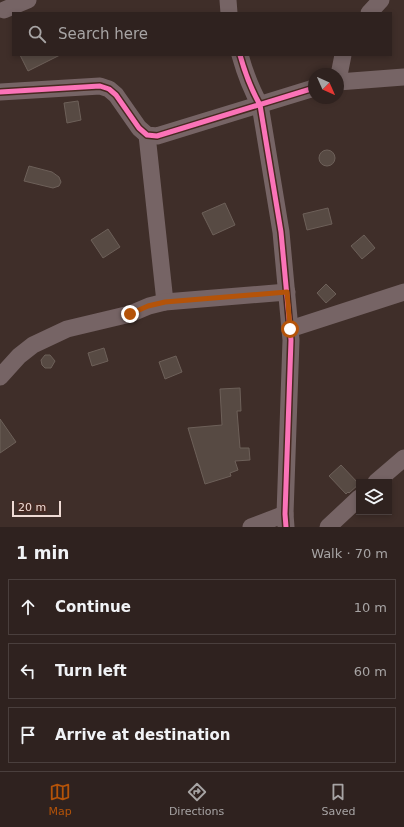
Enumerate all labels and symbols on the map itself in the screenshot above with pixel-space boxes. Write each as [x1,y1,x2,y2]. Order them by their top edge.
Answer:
north arrow [308,68,344,104]
route end [121,305,139,323]
route start [281,320,299,338]
scale bar [12,499,61,518]

